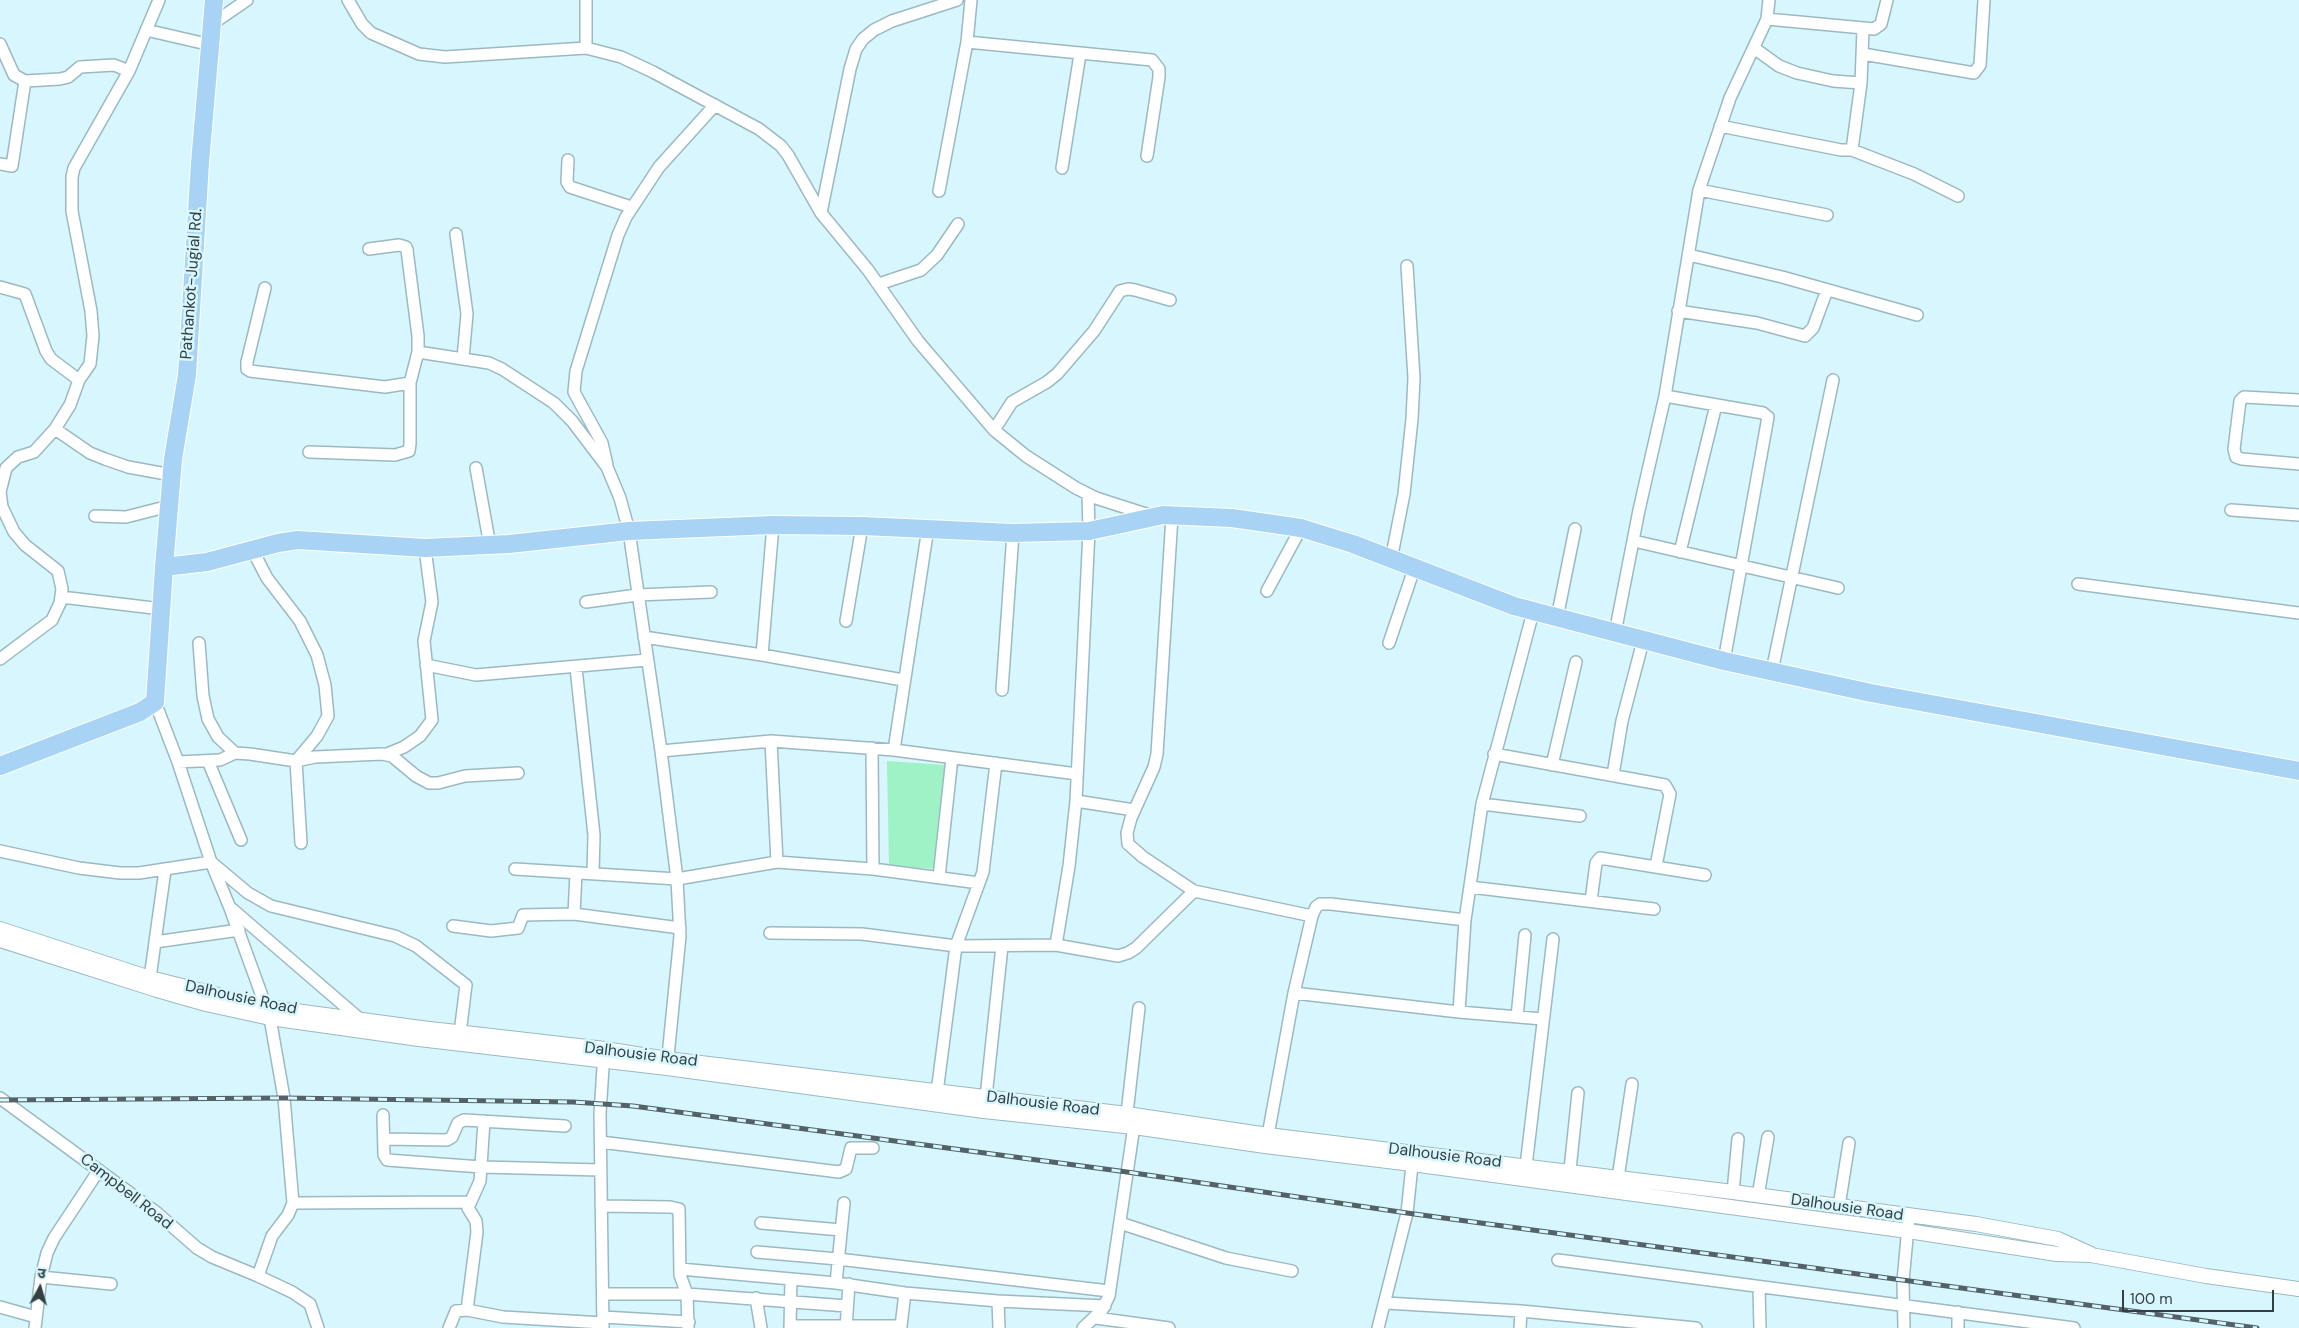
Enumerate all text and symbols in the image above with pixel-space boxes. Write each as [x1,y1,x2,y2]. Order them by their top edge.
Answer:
street label: Pathankot-Jugial Rd. [177,208,207,360]
street label: Dalhousie Road [183,977,299,1019]
street label: Dalhousie Road [583,1039,699,1071]
street label: Dalhousie Road [985,1088,1101,1120]
street label: Dalhousie Road [1387,1140,1503,1172]
street label: Campbell Road [76,1150,176,1234]
street label: Dalhousie Road [1789,1191,1905,1225]
north arrow [15,1263,65,1313]
text: उ [37,1264,47,1282]
scale bar [2124,1280,2276,1312]
text: 100 m [2130,1289,2173,1309]

